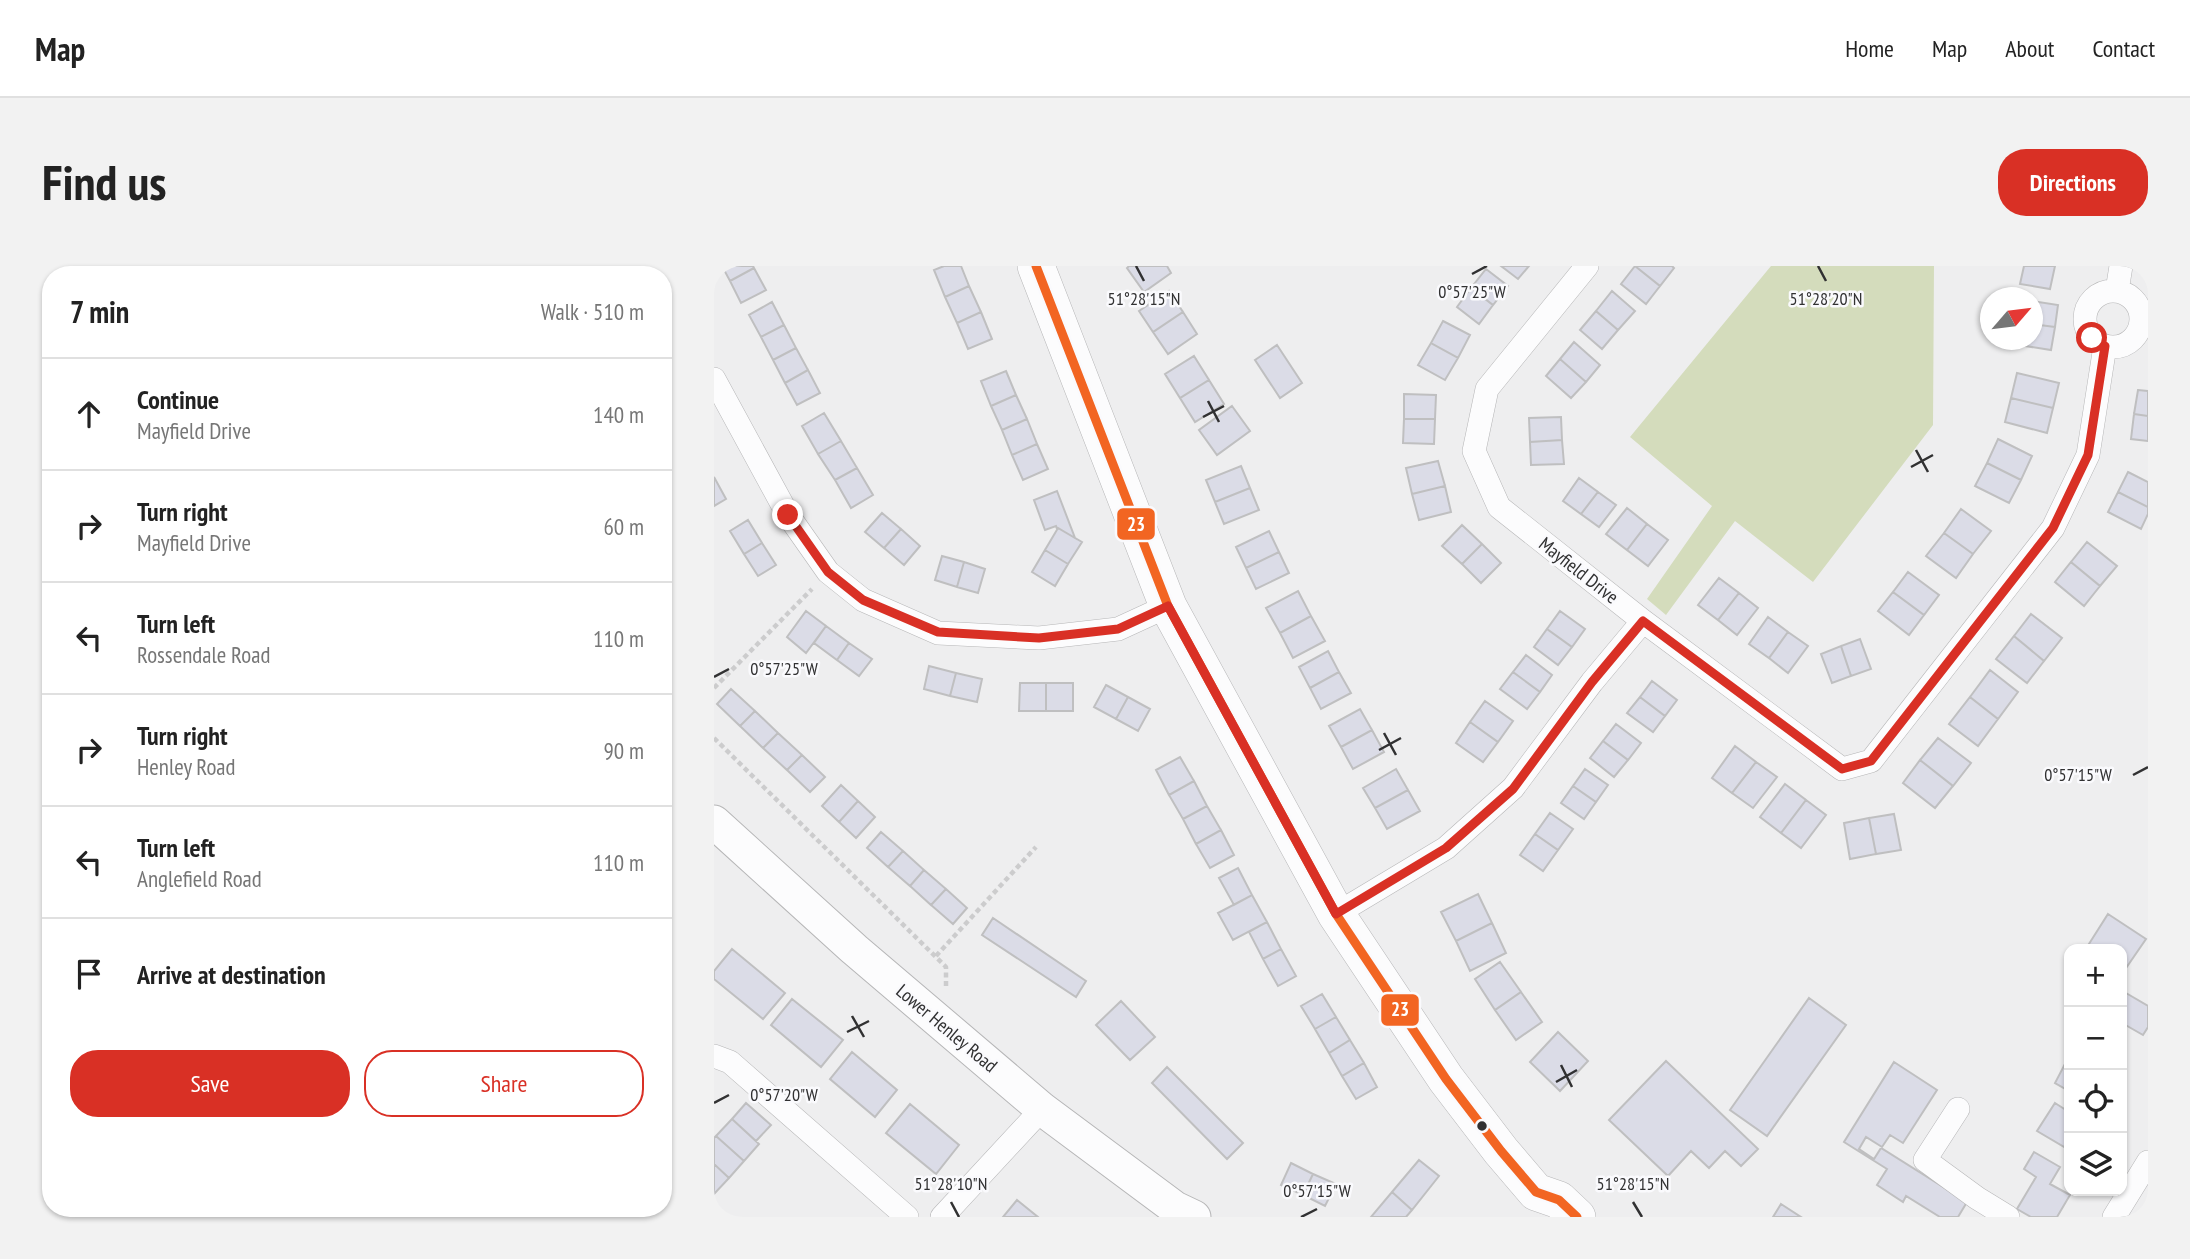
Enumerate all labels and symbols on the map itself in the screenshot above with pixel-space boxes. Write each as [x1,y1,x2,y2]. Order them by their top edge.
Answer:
text: 0°57'25"W [1438,280,1506,303]
text: 51°28'15"N [1108,287,1180,310]
text: 51°28'20"N [1790,287,1862,310]
north arrow [1980,287,2043,350]
route start [2076,322,2107,353]
route end [772,499,803,530]
line badge: 23 [1116,507,1156,541]
text: 23 [1127,512,1145,536]
street label: Mayfield Drive [1534,532,1624,609]
text: 0°57'25"W [750,657,818,680]
text: 0°57'15"W [2044,763,2112,786]
street label: Lower Henley Road [892,979,1002,1077]
line badge: 23 [1380,993,1420,1027]
text: 23 [1391,997,1409,1021]
text: 0°57'20"W [750,1083,818,1106]
unlabelled marker [1475,1119,1489,1133]
text: 51°28'10"N [915,1172,987,1195]
text: 51°28'15"N [1597,1172,1669,1195]
text: 0°57'15"W [1283,1179,1351,1202]

